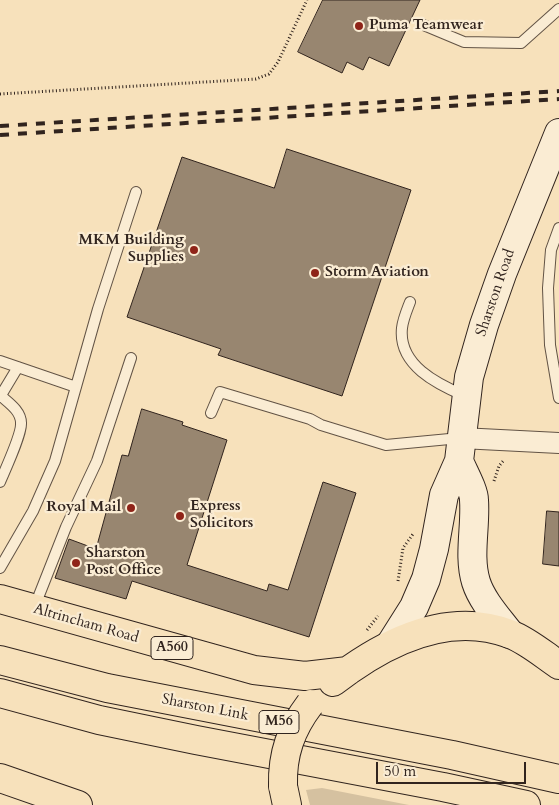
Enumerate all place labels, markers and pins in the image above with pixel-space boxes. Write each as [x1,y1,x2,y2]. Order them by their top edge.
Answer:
place label: Puma Teamwear [369,17,483,35]
marker: Puma Teamwear [353,20,365,32]
place label: MKM Building Supplies [78,232,184,267]
marker: MKM Building Supplies [188,244,200,256]
place label: Storm Aviation [325,264,429,282]
marker: Storm Aviation [309,267,321,279]
place label: Express Solicitors [190,498,253,533]
place label: Royal Mail [46,499,121,517]
marker: Royal Mail [125,502,137,514]
marker: Express Solicitors [174,510,186,522]
place label: Sharston Post Office [86,545,161,580]
marker: Sharston Post Office [70,557,82,569]

